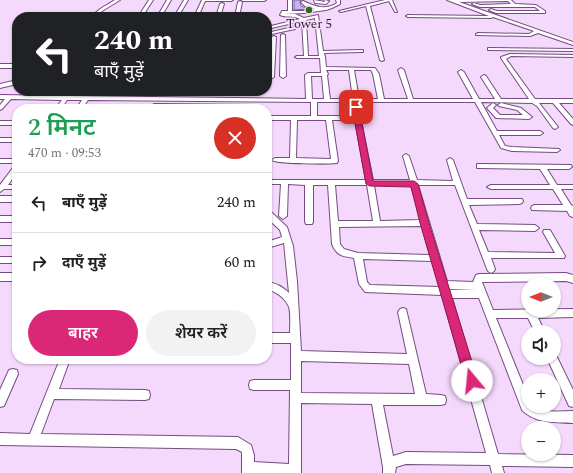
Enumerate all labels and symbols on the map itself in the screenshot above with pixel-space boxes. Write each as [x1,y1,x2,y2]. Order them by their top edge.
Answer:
marker: Tower 5 [304,5,314,15]
place label: Tower 5 [286,14,332,34]
pin [339,90,373,124]
north arrow [521,277,561,317]
position arrow [451,360,493,402]

